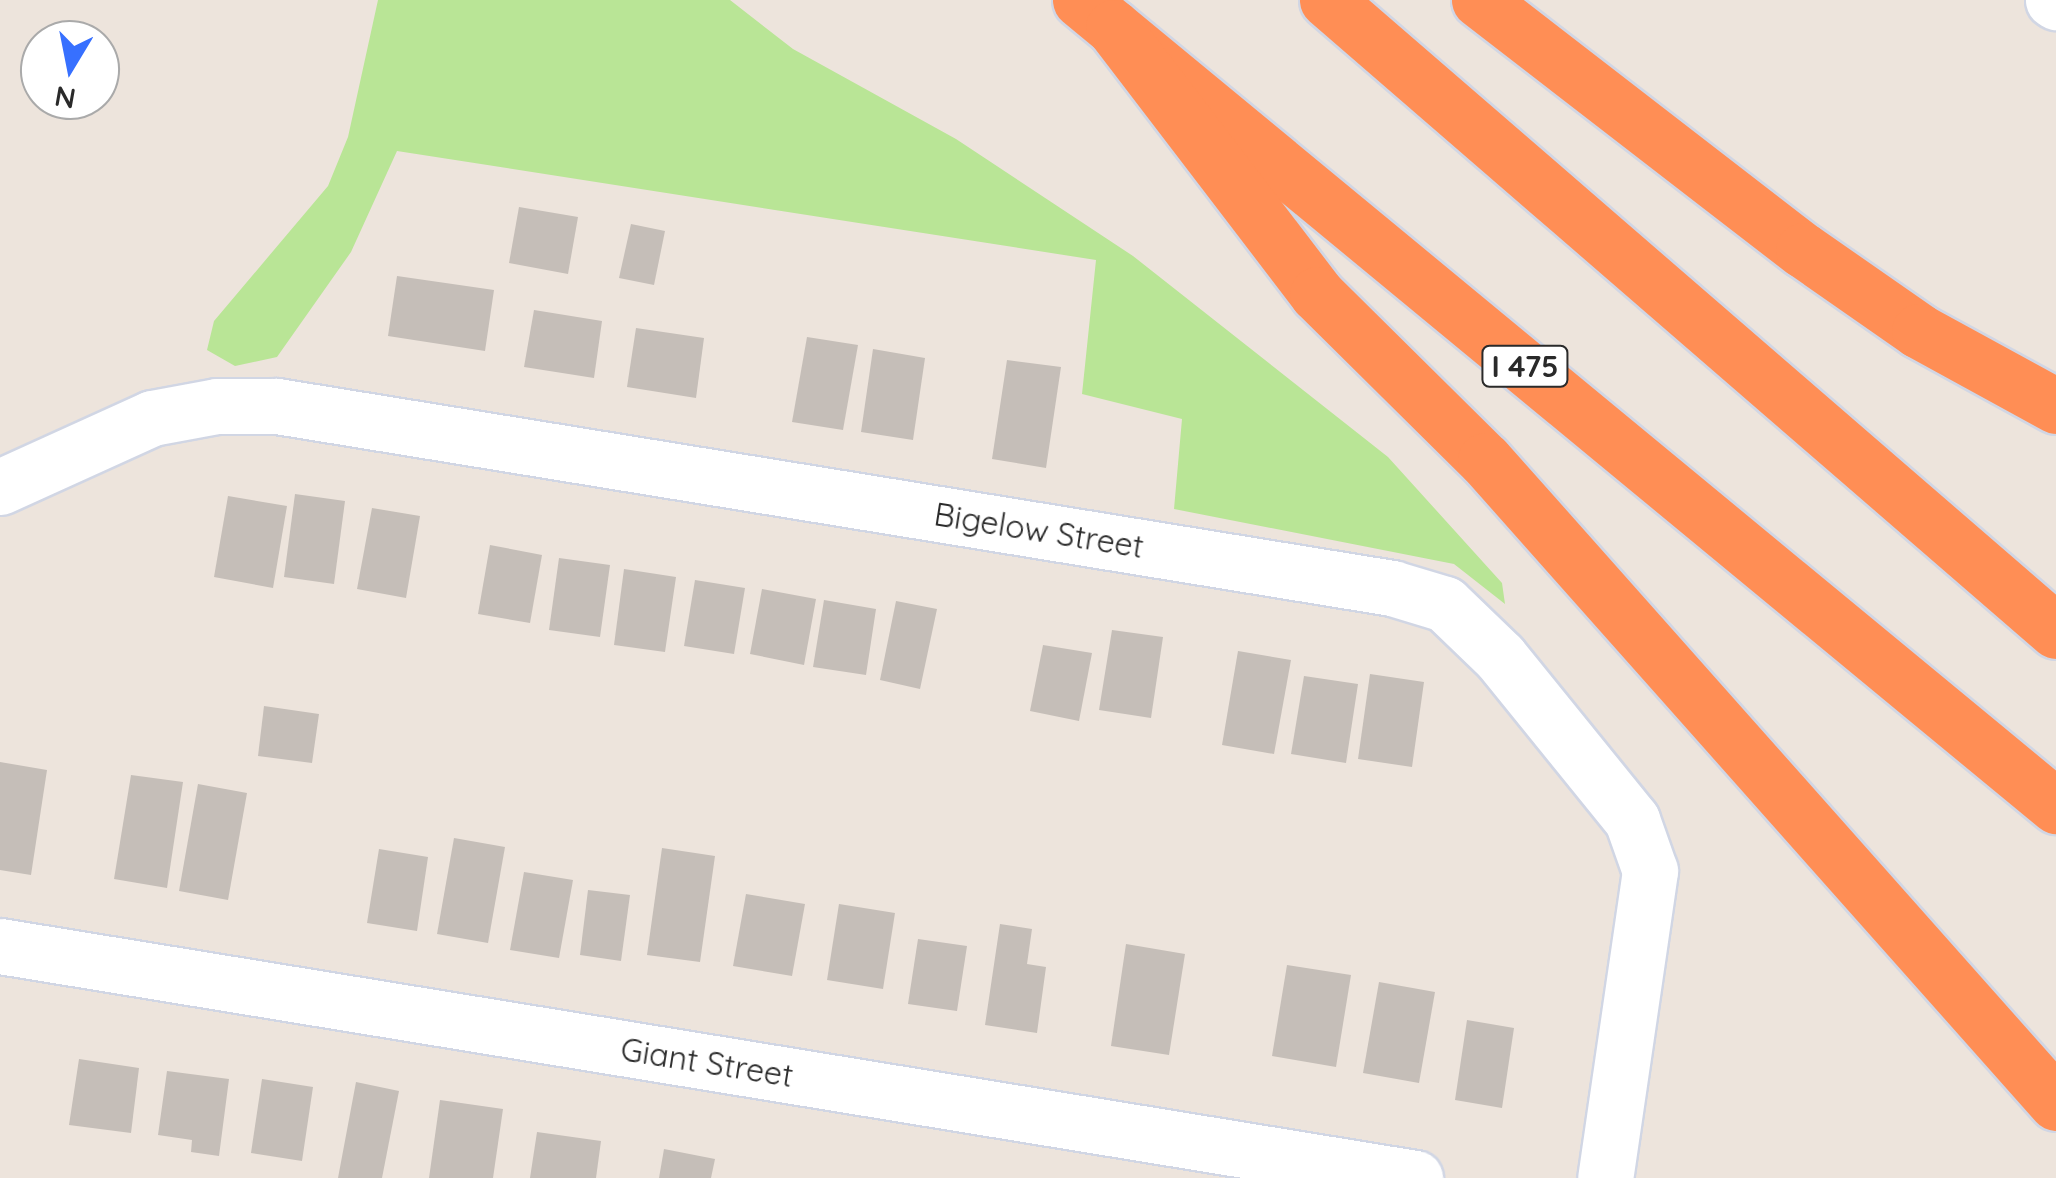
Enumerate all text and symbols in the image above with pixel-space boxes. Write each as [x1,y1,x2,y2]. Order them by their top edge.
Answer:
north arrow [20,20,120,120]
text: N [52,79,78,117]
road number: I 475 [1480,341,1570,391]
street label: Bigelow Street [931,494,1147,566]
street label: Giant Street [618,1029,796,1095]

